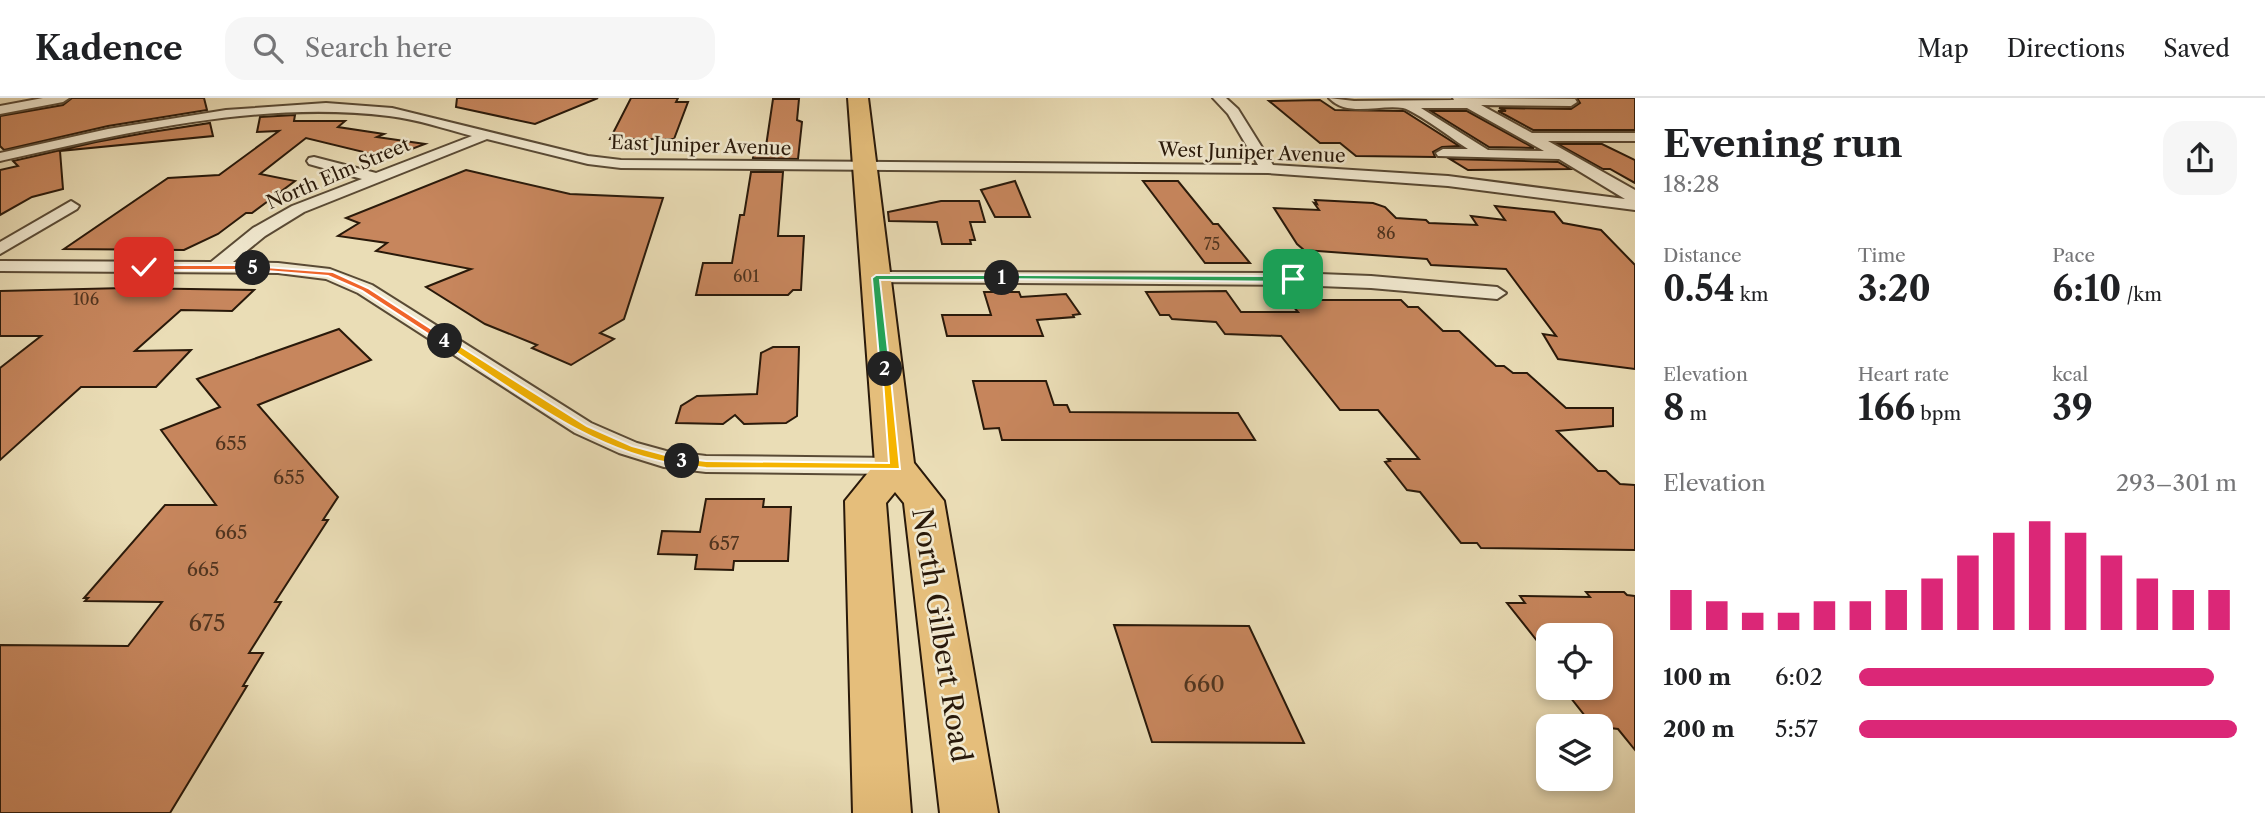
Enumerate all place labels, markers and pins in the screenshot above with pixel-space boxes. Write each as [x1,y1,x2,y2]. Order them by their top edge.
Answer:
pin [114,237,174,297]
pin [1263,249,1323,309]
pin: 5 [236,250,270,286]
pin: 1 [984,260,1020,296]
pin: 4 [428,324,462,358]
pin: 2 [868,352,903,386]
pin: 3 [664,444,700,478]

